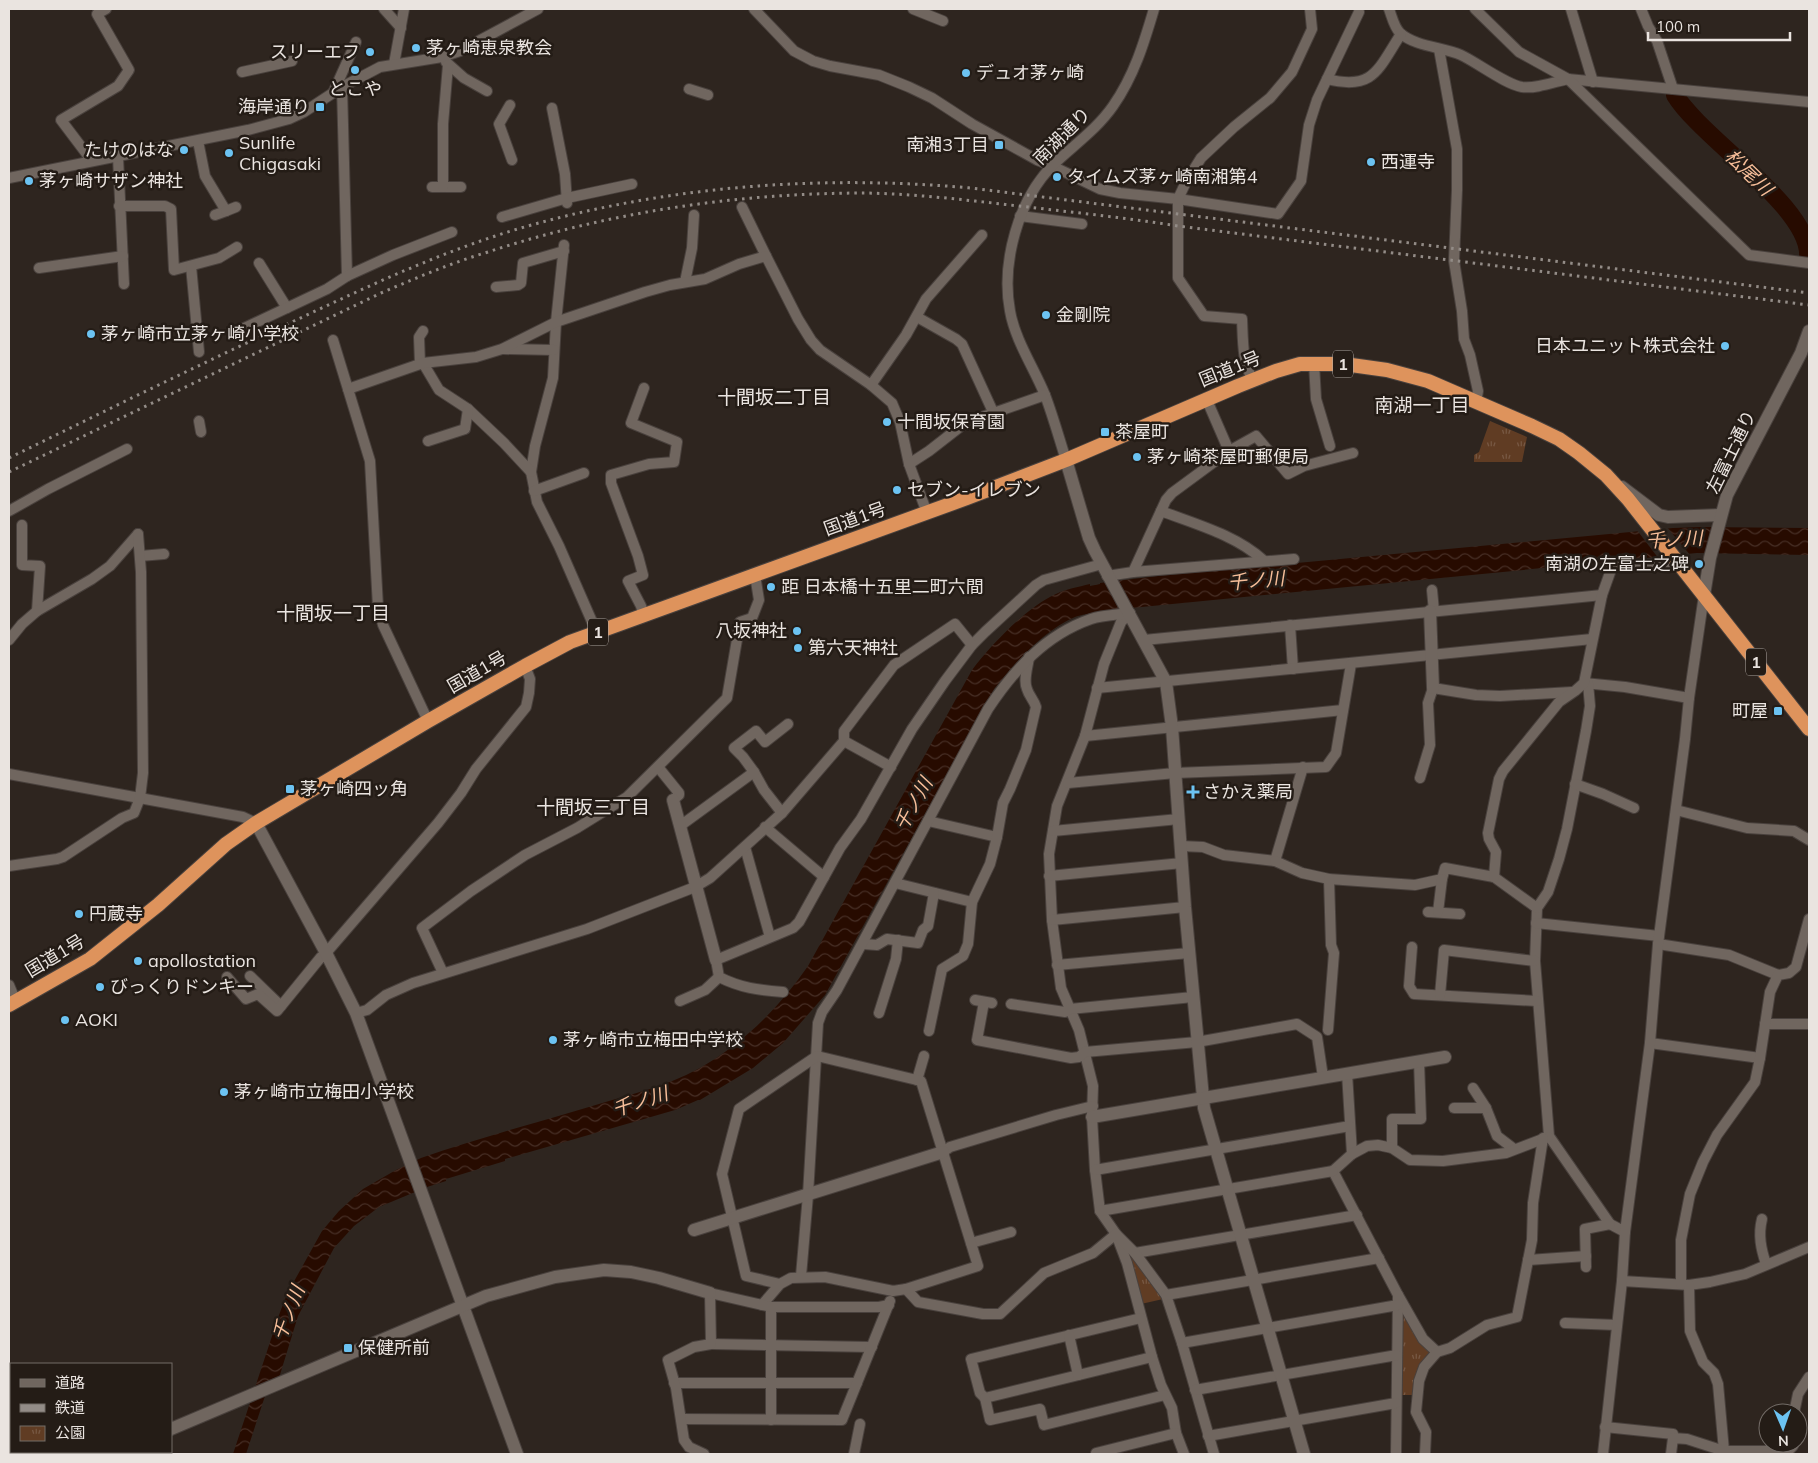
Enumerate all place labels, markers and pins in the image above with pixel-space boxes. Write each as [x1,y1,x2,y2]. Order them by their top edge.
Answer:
place label: 茅ヶ崎恵泉教会 [426,36,552,59]
place label: スリーエフ [270,40,360,63]
marker: 茅ヶ崎恵泉教会 [410,42,422,54]
marker: スリーエフ [364,46,376,58]
place label: デュオ茅ヶ崎 [976,61,1084,84]
marker: とこや [349,64,361,76]
marker: デュオ茅ヶ崎 [960,67,972,79]
place label: とこや [328,77,382,100]
place label: 海岸通り [238,95,310,118]
marker: 海岸通り [314,101,326,113]
place label: Sunlife Chigasaki [239,131,321,175]
place label: 南湘3丁目 [906,133,989,156]
place label: たけのはな [84,138,174,161]
marker: 南湘3丁目 [993,139,1005,151]
marker: たけのはな [178,144,190,156]
marker: Sunlife Chigasaki [223,147,235,159]
place label: 西運寺 [1381,150,1435,173]
marker: 西運寺 [1365,156,1377,168]
place label: タイムズ茅ヶ崎南湘第4 [1067,165,1258,188]
place label: 茅ヶ崎サザン神社 [39,169,183,192]
marker: タイムズ茅ヶ崎南湘第4 [1051,171,1063,183]
marker: 茅ヶ崎サザン神社 [23,175,35,187]
place label: 金剛院 [1056,303,1110,326]
marker: 金剛院 [1040,309,1052,321]
place label: 茅ヶ崎市立茅ヶ崎小学校 [101,322,299,345]
marker: 茅ヶ崎市立茅ヶ崎小学校 [85,328,97,340]
place label: 日本ユニット株式会社 [1535,334,1715,357]
marker: 日本ユニット株式会社 [1719,340,1731,352]
place label: 十間坂保育園 [897,410,1005,433]
marker: 十間坂保育園 [881,416,893,428]
place label: 茶屋町 [1115,420,1169,443]
marker: 茶屋町 [1099,426,1111,438]
place label: 茅ヶ崎茶屋町郵便局 [1147,445,1309,468]
marker: 茅ヶ崎茶屋町郵便局 [1131,451,1143,463]
place label: セブン-イレブン [907,478,1041,501]
marker: セブン-イレブン [891,484,903,496]
place label: 南湖の左富士之碑 [1545,552,1689,575]
marker: 南湖の左富士之碑 [1693,558,1705,570]
place label: 距 日本橋十五里二町六間 [781,575,984,598]
marker: 距 日本橋十五里二町六間 [765,581,777,593]
place label: 八坂神社 [715,619,787,642]
marker: 八坂神社 [791,625,803,637]
place label: 第六天神社 [808,636,898,659]
marker: 第六天神社 [792,642,804,654]
place label: 町屋 [1732,699,1768,722]
marker: 町屋 [1772,705,1784,717]
place label: 茅ヶ崎四ッ角 [300,777,408,800]
place label: さかえ薬局 [1203,780,1293,803]
marker: 茅ヶ崎四ッ角 [284,783,296,795]
marker: さかえ薬局 [1187,786,1199,798]
place label: 円蔵寺 [89,902,143,925]
marker: 円蔵寺 [73,908,85,920]
place label: apollostation [148,949,256,972]
marker: apollostation [132,955,144,967]
place label: びっくりドンキー [110,975,254,998]
marker: びっくりドンキー [94,981,106,993]
place label: AOKI [75,1008,118,1031]
marker: AOKI [59,1014,71,1026]
place label: 茅ヶ崎市立梅田中学校 [563,1028,743,1051]
marker: 茅ヶ崎市立梅田中学校 [547,1034,559,1046]
place label: 茅ヶ崎市立梅田小学校 [234,1080,414,1103]
marker: 茅ヶ崎市立梅田小学校 [218,1086,230,1098]
place label: 保健所前 [358,1336,430,1359]
marker: 保健所前 [342,1342,354,1354]

